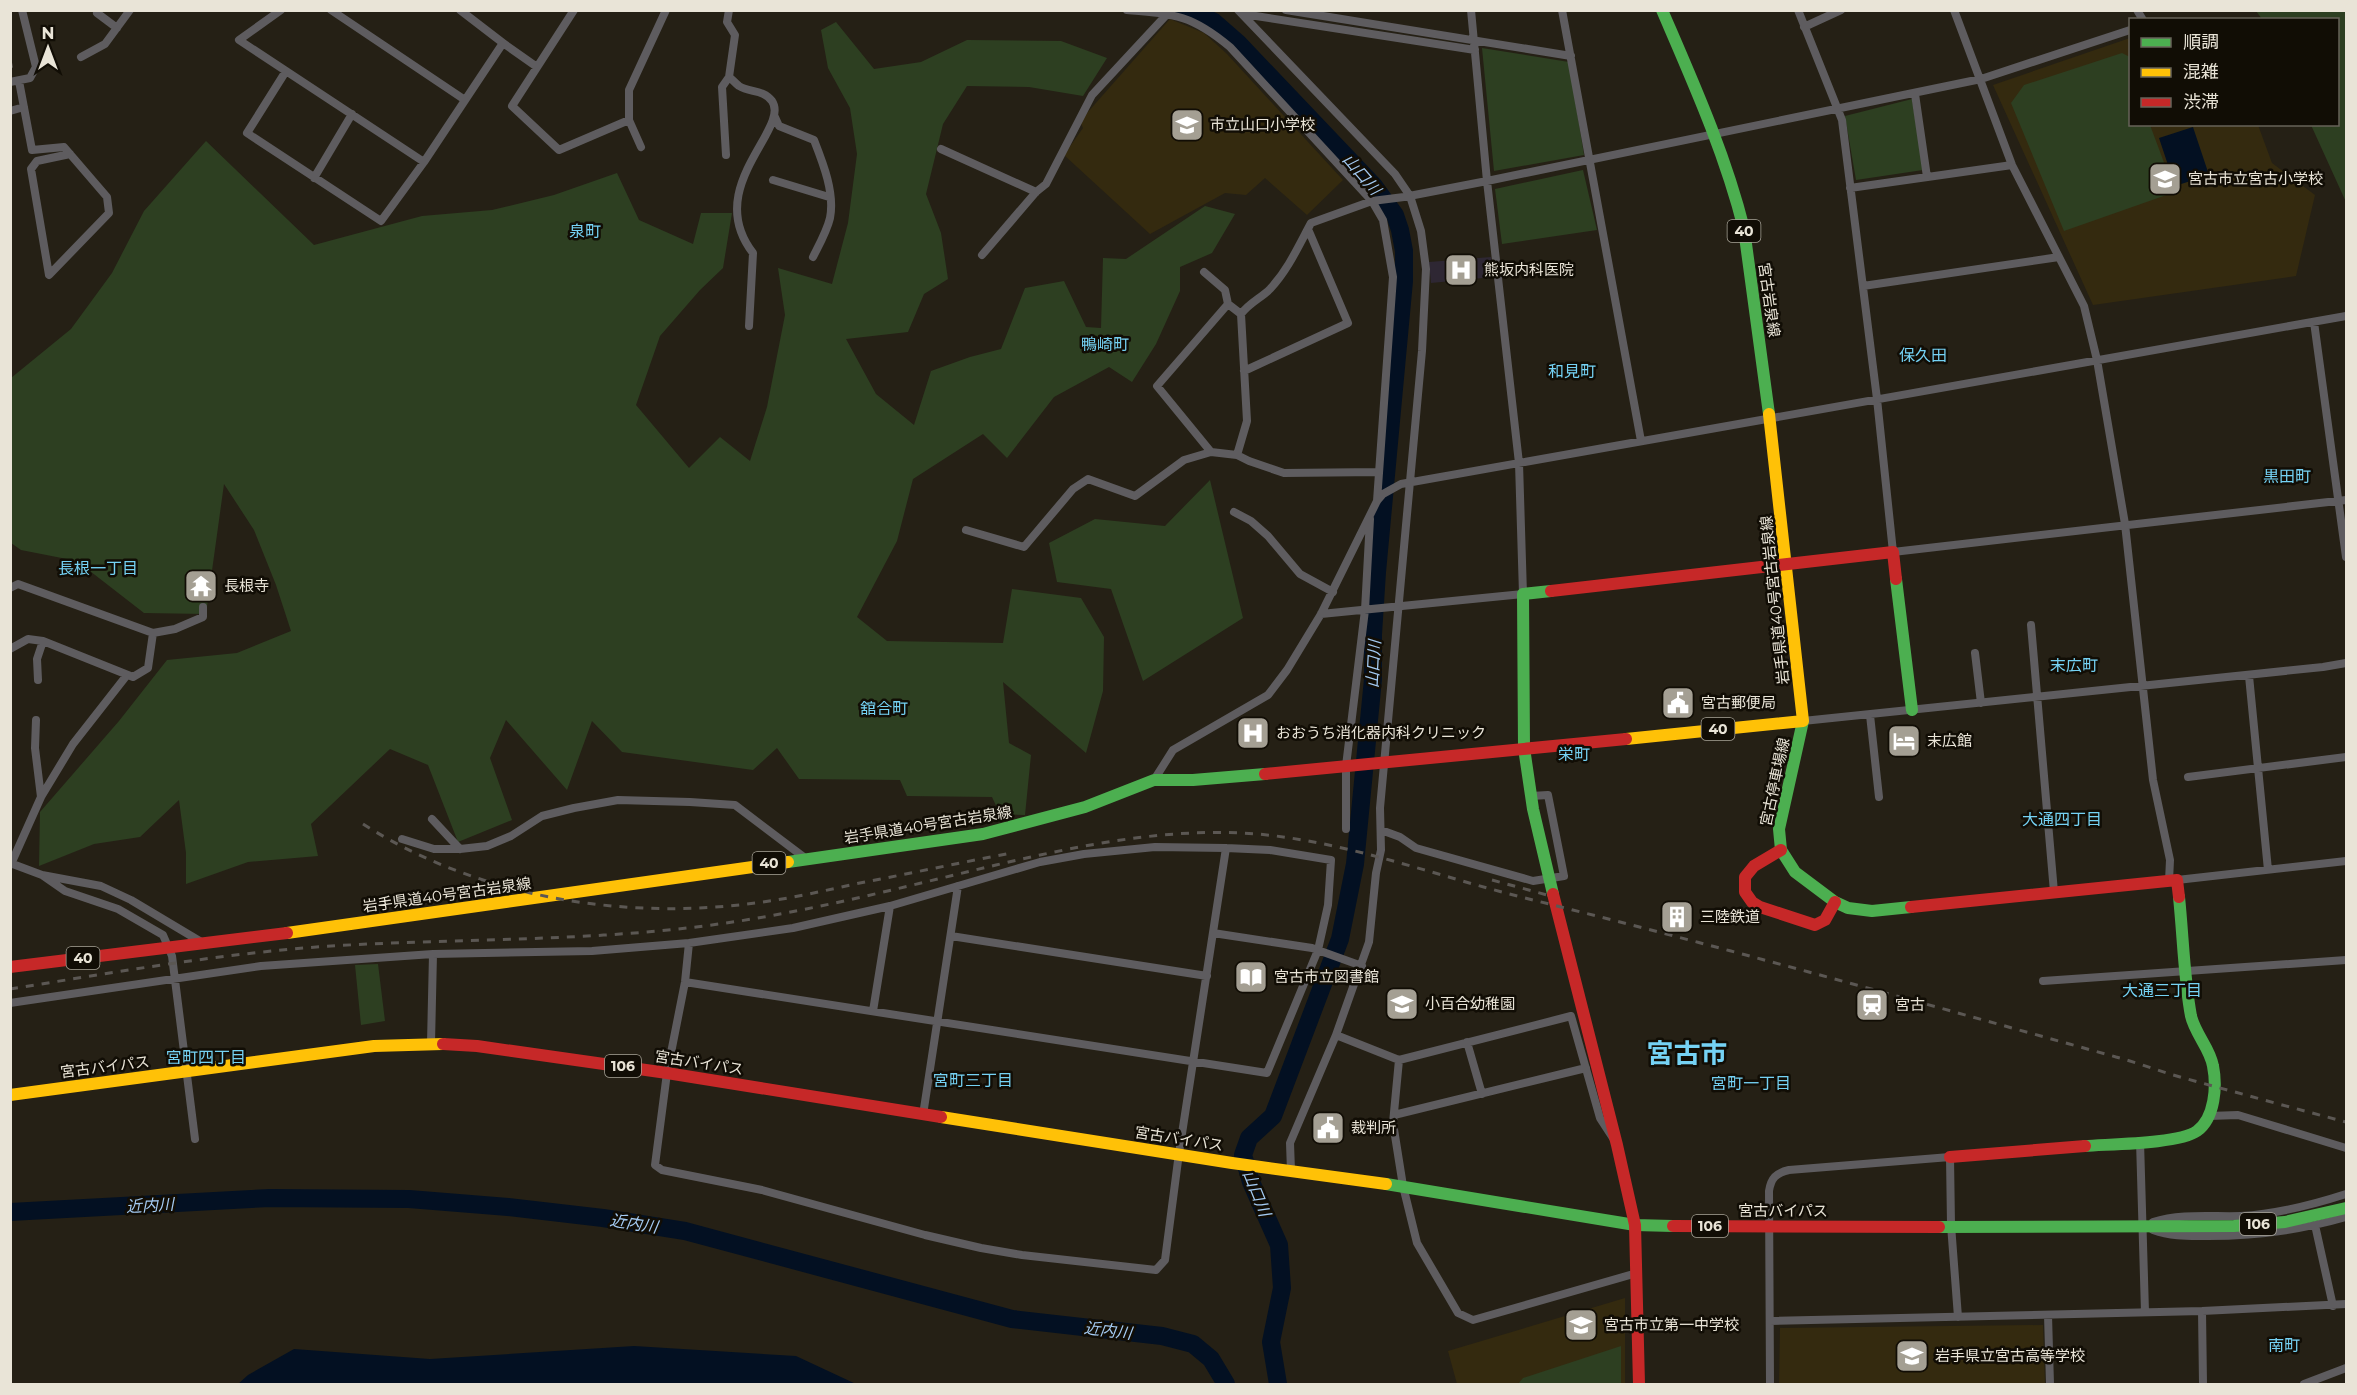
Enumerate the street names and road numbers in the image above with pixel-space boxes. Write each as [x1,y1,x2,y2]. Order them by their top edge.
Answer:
road number: 40 [1728,220,1760,242]
street label: 宮古岩泉線 [1755,261,1784,338]
street label: 岩手県道40号宮古岩泉線 [1756,515,1793,686]
road number: 40 [1702,718,1734,740]
street label: 宮古停車場線 [1756,736,1793,828]
street label: 岩手県道40号宮古岩泉線 [843,802,1013,847]
road number: 40 [752,852,786,874]
street label: 岩手県道40号宮古岩泉線 [362,873,532,916]
road number: 40 [66,947,100,969]
street label: 宮古バイパス [653,1046,745,1079]
street label: 宮古バイパス [59,1052,151,1081]
road number: 106 [605,1055,641,1077]
street label: 宮古バイパス [1133,1122,1225,1155]
street label: 宮古バイパス [1738,1201,1828,1220]
road number: 106 [2240,1213,2276,1235]
road number: 106 [1692,1215,1728,1237]

